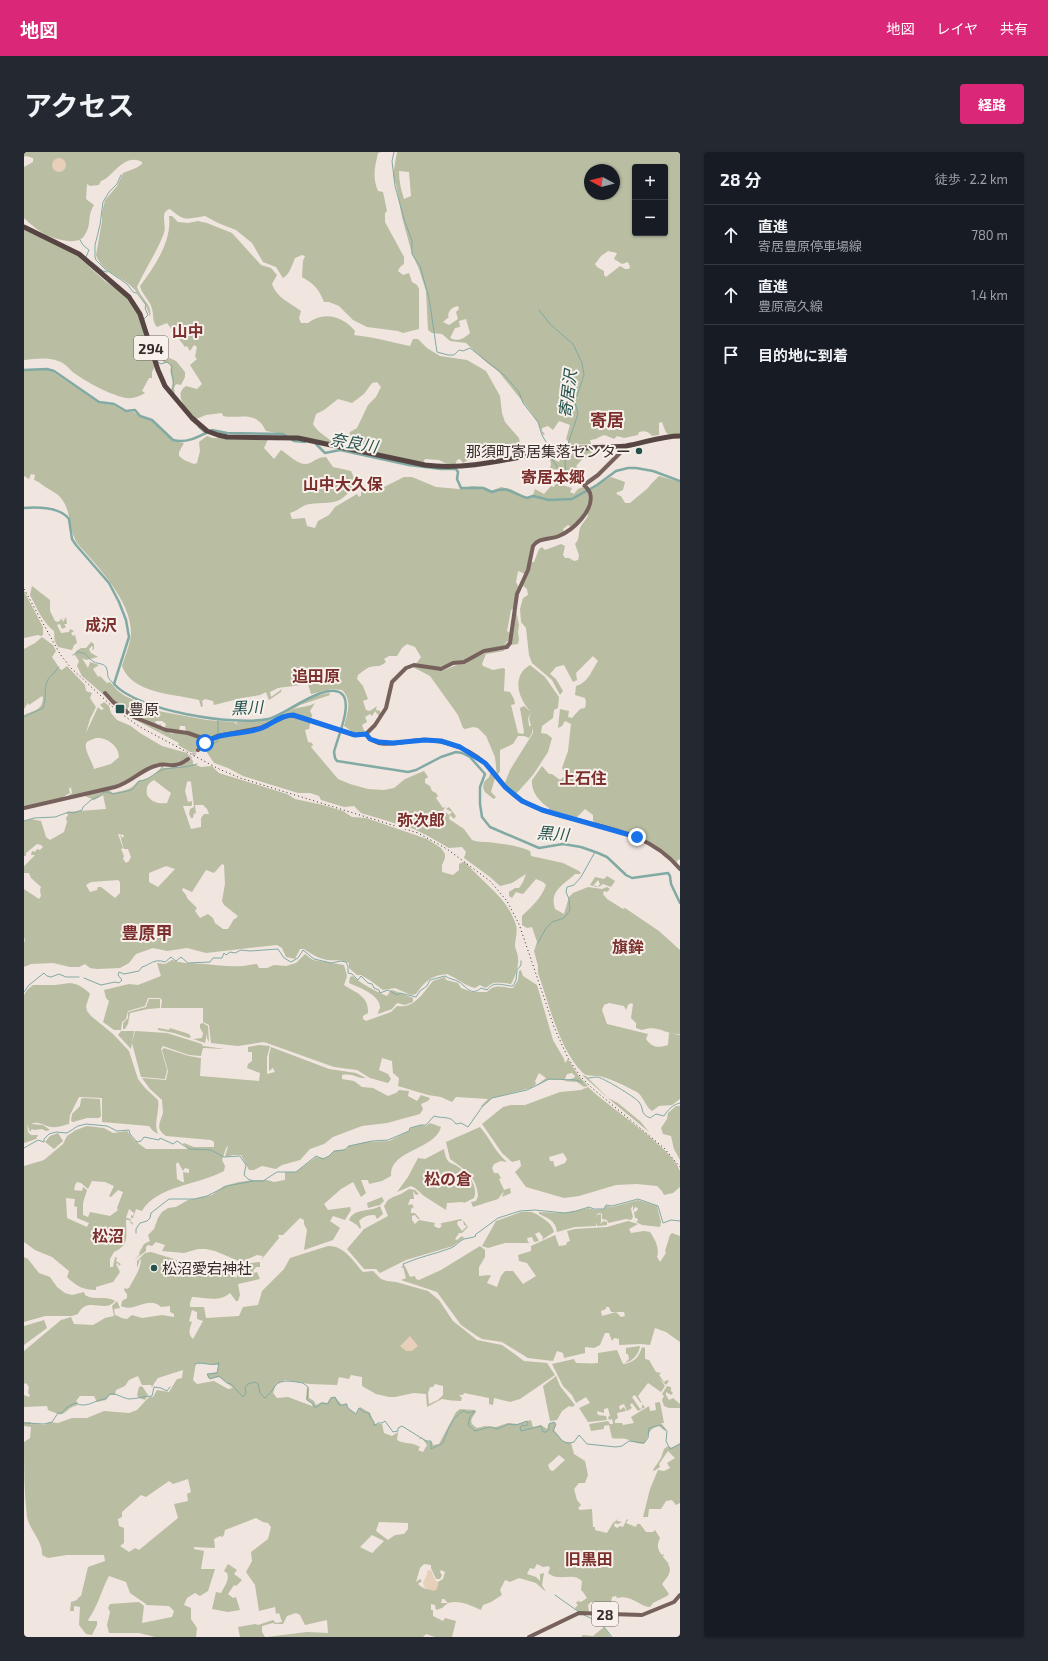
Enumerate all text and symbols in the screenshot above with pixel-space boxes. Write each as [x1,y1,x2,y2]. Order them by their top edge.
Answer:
text: 地図 [20,18,58,41]
text: 地図 [886,20,914,37]
text: レイヤ [936,20,978,37]
text: 共有 [1000,20,1028,37]
button: 経路 [960,84,1024,124]
text: アクセス [24,88,135,122]
north arrow [584,164,620,200]
map controls [632,164,668,236]
button: + [632,164,668,200]
text: 28 分 [720,169,761,189]
text: 徒歩 · 2.2 km [935,171,1008,187]
button: − [632,200,668,236]
text: 直進 [758,217,788,235]
icon: ahead [720,224,742,246]
text: 780 m [971,227,1008,243]
text: 寄居豊原停車場線 [758,238,862,254]
text: 直進 [758,277,788,295]
icon: ahead [720,284,742,306]
text: 1.4 km [971,287,1008,303]
text: 豊原高久線 [758,298,823,314]
district label: 山中 [172,321,204,340]
road number: 294 [134,336,168,360]
icon: arrive [720,344,742,366]
text: 目的地に到着 [758,346,848,364]
water label: 寄居沢 [555,367,580,419]
district label: 寄居 [590,409,624,429]
water label: 奈良川 [329,428,381,456]
place label: 那須町寄居集落センター [466,442,631,460]
marker: 那須町寄居集落センター [634,446,644,456]
district label: 寄居本郷 [521,467,585,486]
district label: 山中大久保 [303,474,383,493]
district label: 成沢 [85,615,117,634]
district label: 追田原 [292,666,340,685]
water label: 黒川 [231,697,265,717]
place label: 豊原 [129,700,159,718]
marker: 豊原 [114,703,126,715]
route start [196,734,214,752]
district label: 上石住 [559,768,607,787]
district label: 弥次郎 [397,810,445,829]
water label: 黒川 [536,822,572,844]
route end [628,828,646,846]
district label: 豊原甲 [122,922,173,942]
district label: 旗鉾 [612,937,644,956]
district label: 松の倉 [424,1169,472,1188]
district label: 松沼 [92,1226,124,1245]
place label: 松沼愛宕神社 [162,1259,252,1277]
marker: 松沼愛宕神社 [149,1263,159,1273]
district label: 旧黒田 [565,1549,613,1568]
road number: 28 [592,1602,618,1626]

